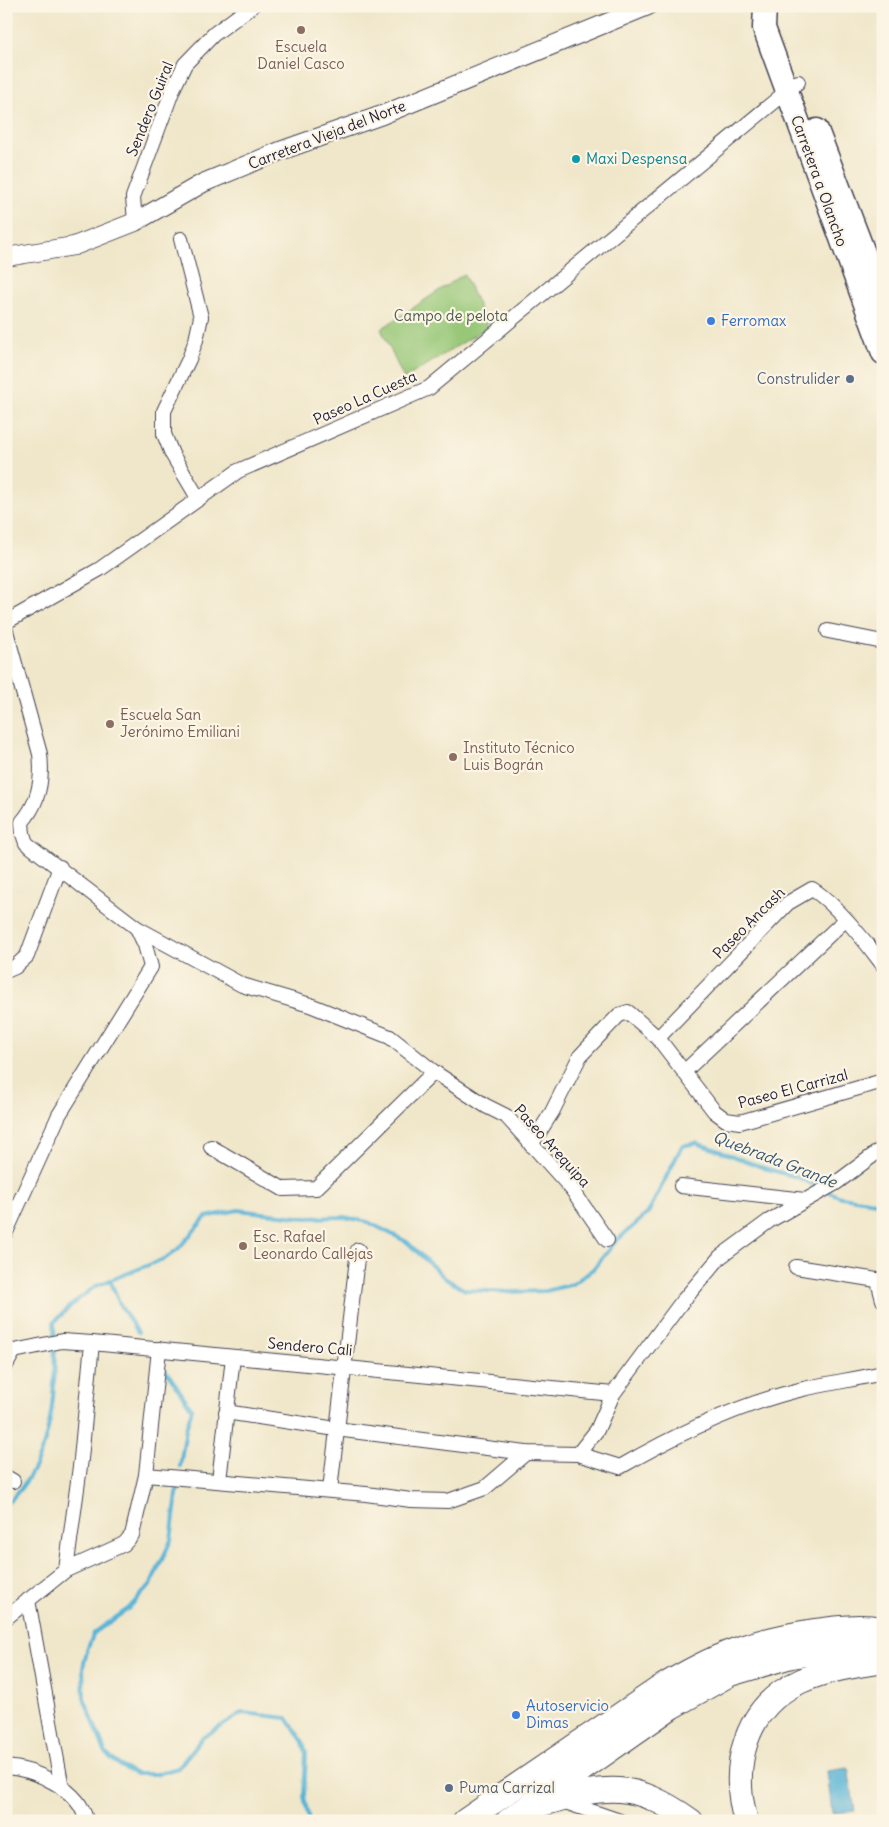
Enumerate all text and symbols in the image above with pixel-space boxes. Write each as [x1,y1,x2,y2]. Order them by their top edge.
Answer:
marker: Escuela Daniel Casco [295,24,307,36]
place label: Escuela Daniel Casco [257,37,345,73]
street label: Sendero Guiral [122,59,177,159]
street label: Carretera Vieja del Norte [245,96,408,173]
street label: Carretera a Olancho [787,113,852,249]
place label: Maxi Despensa [586,149,688,168]
marker: Maxi Despensa [570,153,582,165]
park label: Campo de pelota [394,306,509,325]
place label: Ferromax [721,311,787,330]
marker: Ferromax [705,315,717,327]
street label: Paseo La Cuesta [310,366,420,429]
place label: Construlider [757,369,840,388]
marker: Construlider [844,373,856,385]
place label: Escuela San Jerónimo Emiliani [120,705,240,741]
marker: Escuela San Jerónimo Emiliani [104,718,116,730]
place label: Instituto Técnico Luis Bográn [463,738,575,774]
marker: Instituto Técnico Luis Bográn [447,751,459,763]
street label: Paseo Ancash [709,882,789,963]
street label: Paseo El Carrizal [736,1065,850,1112]
street label: Paseo Arequipa [510,1100,595,1191]
water label: Quebrada Grande [710,1126,841,1192]
place label: Esc. Rafael Leonardo Callejas [253,1227,373,1263]
marker: Esc. Rafael Leonardo Callejas [237,1240,249,1252]
street label: Sendero Cali [267,1333,353,1360]
place label: Autoservicio Dimas [526,1696,609,1732]
marker: Autoservicio Dimas [510,1709,522,1721]
place label: Puma Carrizal [459,1778,555,1797]
marker: Puma Carrizal [443,1782,455,1794]

